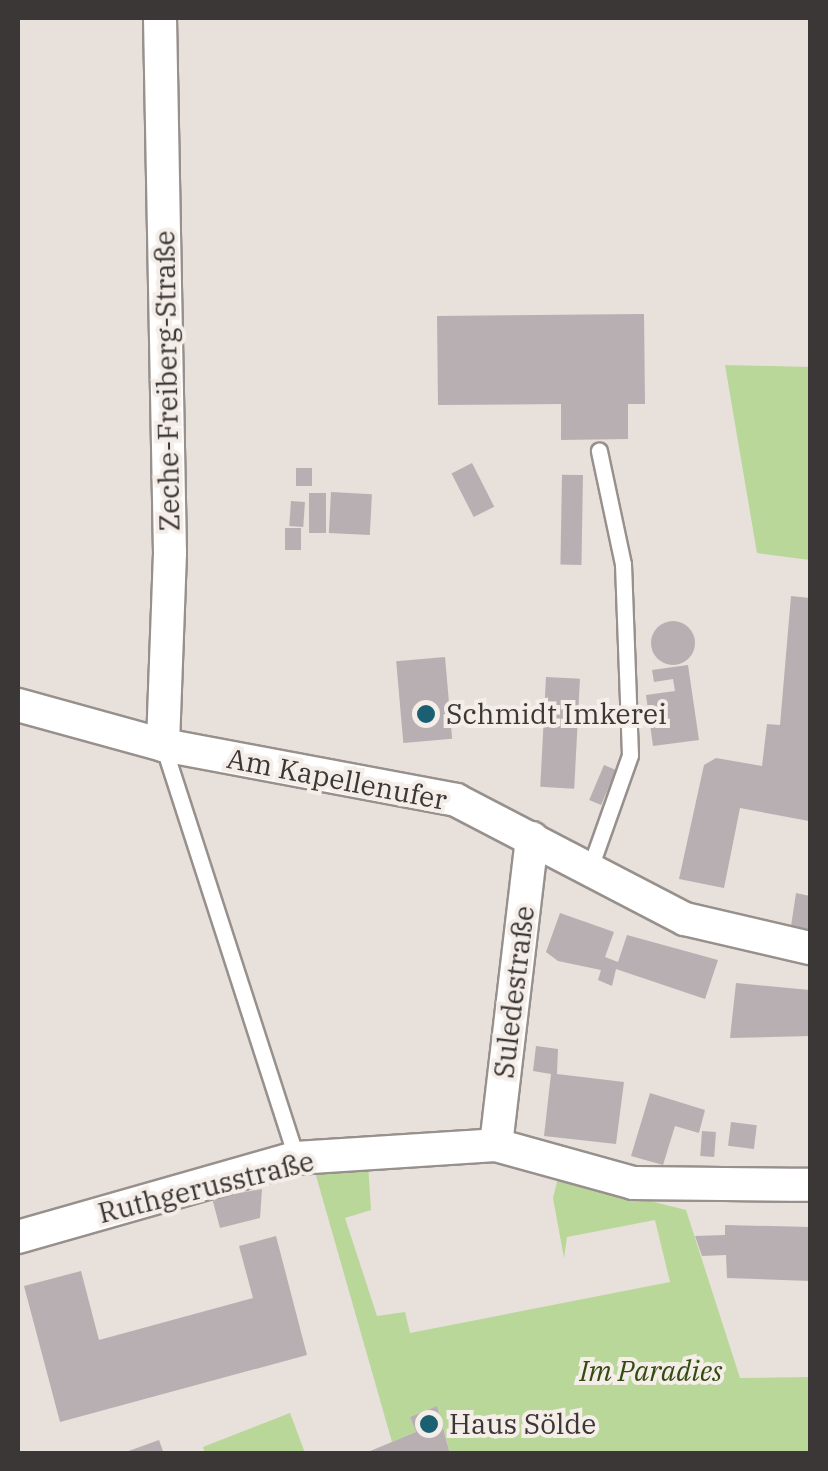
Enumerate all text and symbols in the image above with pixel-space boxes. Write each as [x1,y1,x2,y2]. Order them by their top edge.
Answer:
street label: Zeche-Freiberg-Straße [148,230,186,532]
place label: Schmidt Imkerei [446,697,667,731]
marker: Schmidt Imkerei [415,703,437,725]
street label: Am Kapellenufer [224,741,450,817]
street label: Suledestraße [487,904,541,1080]
street label: Ruthgerusstraße [95,1144,317,1230]
park label: Im Paradies [580,1354,722,1388]
place label: Haus Sölde [449,1407,596,1441]
marker: Haus Sölde [418,1413,440,1435]

